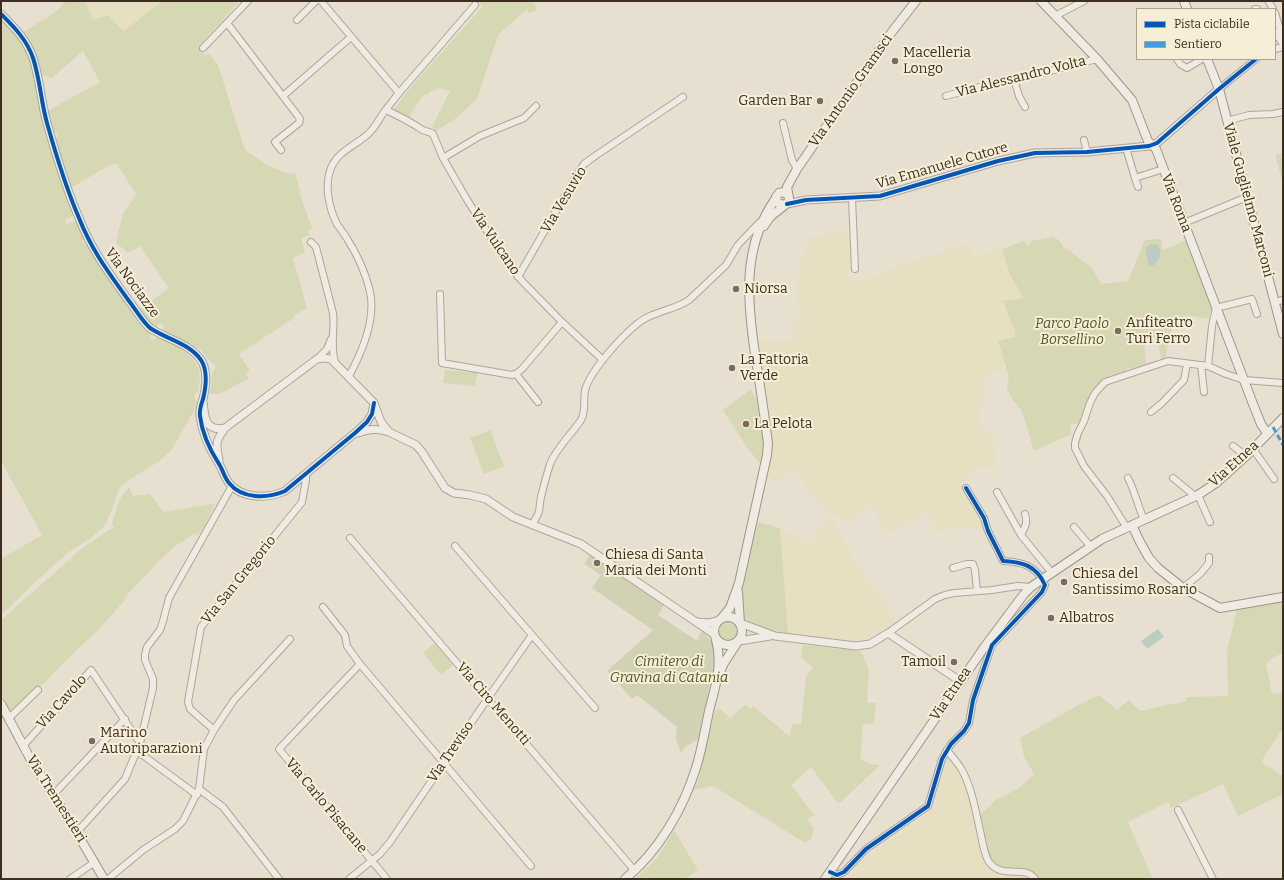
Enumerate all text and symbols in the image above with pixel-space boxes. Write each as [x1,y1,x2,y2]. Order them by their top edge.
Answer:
legend [1136,8,1276,60]
text: Pista ciclabile [1174,17,1249,31]
street label: Via Antonio Gramsci [806,31,896,151]
text: Sentiero [1174,37,1222,51]
place label: Macelleria Longo [903,45,971,78]
street label: Via Alessandro Volta [954,53,1088,101]
marker: Macelleria Longo [890,56,900,66]
place label: Garden Bar [738,93,812,109]
marker: Garden Bar [815,96,825,106]
street label: Viale Guglielmo Marconi [1219,121,1277,279]
street label: Via Emanuele Cutore [874,139,1010,193]
street label: Via Vesuvio [538,164,590,236]
street label: Via Roma [1157,171,1195,235]
street label: Via Vulcano [467,206,523,278]
street label: Via Nociazze [101,245,163,321]
place label: Niorsa [744,281,788,297]
marker: Niorsa [731,284,741,294]
place label: Anfiteatro Turi Ferro [1126,315,1193,348]
park label: Parco Paolo Borsellino [1035,316,1109,348]
marker: Anfiteatro Turi Ferro [1113,326,1123,336]
place label: La Fattoria Verde [740,352,809,384]
marker: La Fattoria Verde [727,363,737,373]
place label: La Pelota [754,416,812,432]
marker: La Pelota [741,419,751,429]
street label: Via Etnea [1206,437,1262,491]
street label: Via San Gregorio [198,532,280,628]
place label: Chiesa di Santa Maria dei Monti [605,547,707,580]
marker: Chiesa di Santa Maria dei Monti [592,558,602,568]
place label: Chiesa del Santissimo Rosario [1072,566,1197,598]
marker: Chiesa del Santissimo Rosario [1059,577,1069,587]
place label: Albatros [1059,610,1114,626]
marker: Albatros [1046,613,1056,623]
park label: Cimitero di Gravina di Catania [610,654,728,686]
place label: Tamoil [901,654,946,670]
marker: Tamoil [949,657,959,667]
street label: Via Ciro Menotti [452,659,534,749]
street label: Via Etnea [927,664,975,724]
street label: Via Cavolo [33,672,91,732]
street label: Via Treviso [424,718,478,786]
place label: Marino Autoriparazioni [100,725,203,758]
marker: Marino Autoriparazioni [87,736,97,746]
street label: Via Tremestieri [22,752,90,846]
street label: Via Carlo Pisacane [281,755,371,857]

